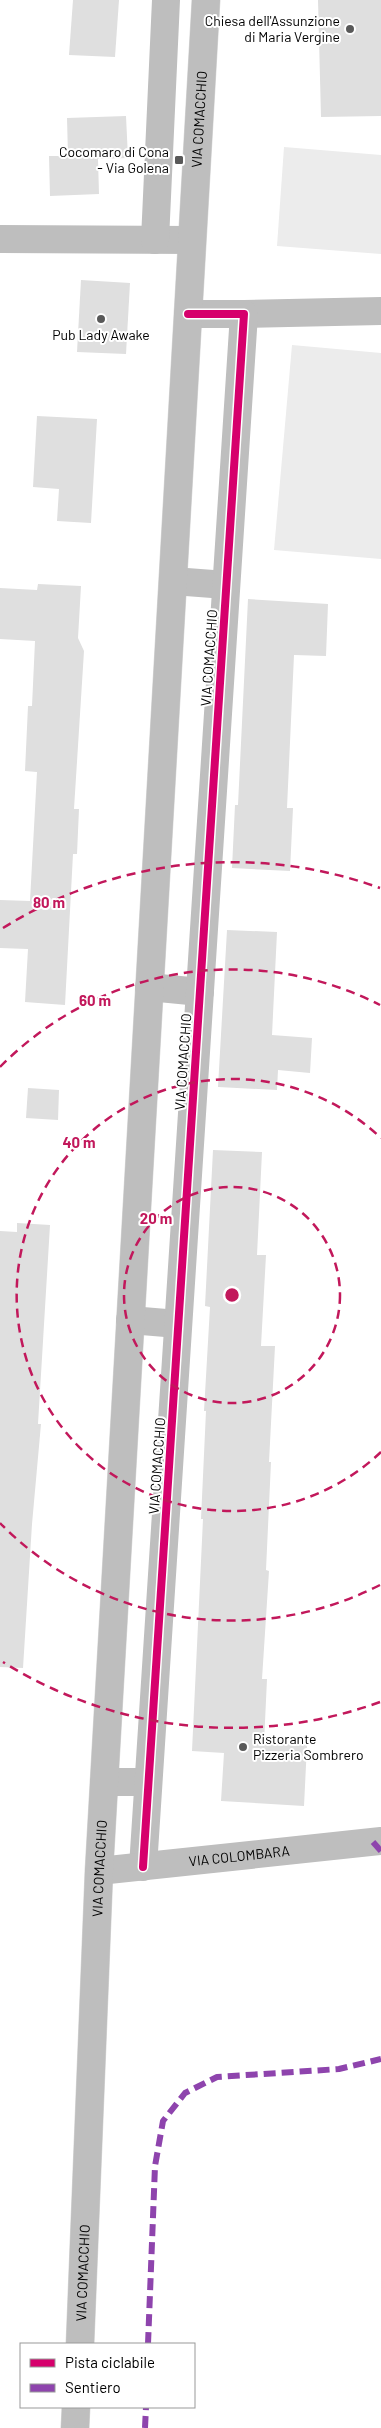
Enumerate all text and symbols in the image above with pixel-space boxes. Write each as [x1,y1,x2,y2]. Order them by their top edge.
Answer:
place label: Chiesa dell'Assunzione di Maria Vergine [205,12,340,45]
marker: Chiesa dell'Assunzione di Maria Vergine [344,23,356,35]
street label: VIA COMACCHIO [187,70,210,168]
place label: Cocomaro di Cona - Via Golena [59,143,169,176]
marker: Cocomaro di Cona - Via Golena [173,154,185,166]
marker: Pub Lady Awake [95,313,107,325]
place label: Pub Lady Awake [52,326,150,343]
street label: VIA COMACCHIO [197,609,220,707]
text: 80 m [33,893,65,911]
text: 60 m [79,991,111,1009]
street label: VIA COMACCHIO [171,1013,194,1111]
text: 40 m [62,1133,96,1151]
text: 20 m [140,1209,172,1227]
centre of rings [223,1286,241,1304]
street label: VIA COMACCHIO [145,1417,168,1515]
place label: Ristorante Pizzeria Sombrero [253,1730,364,1763]
marker: Ristorante Pizzeria Sombrero [237,1741,249,1753]
street label: VIA COMACCHIO [88,1819,110,1917]
street label: VIA COLOMBARA [188,1842,291,1869]
street label: VIA COMACCHIO [72,2224,93,2322]
legend [20,2343,195,2408]
text: Pista ciclabile [65,2353,155,2371]
text: Sentiero [65,2378,121,2396]

